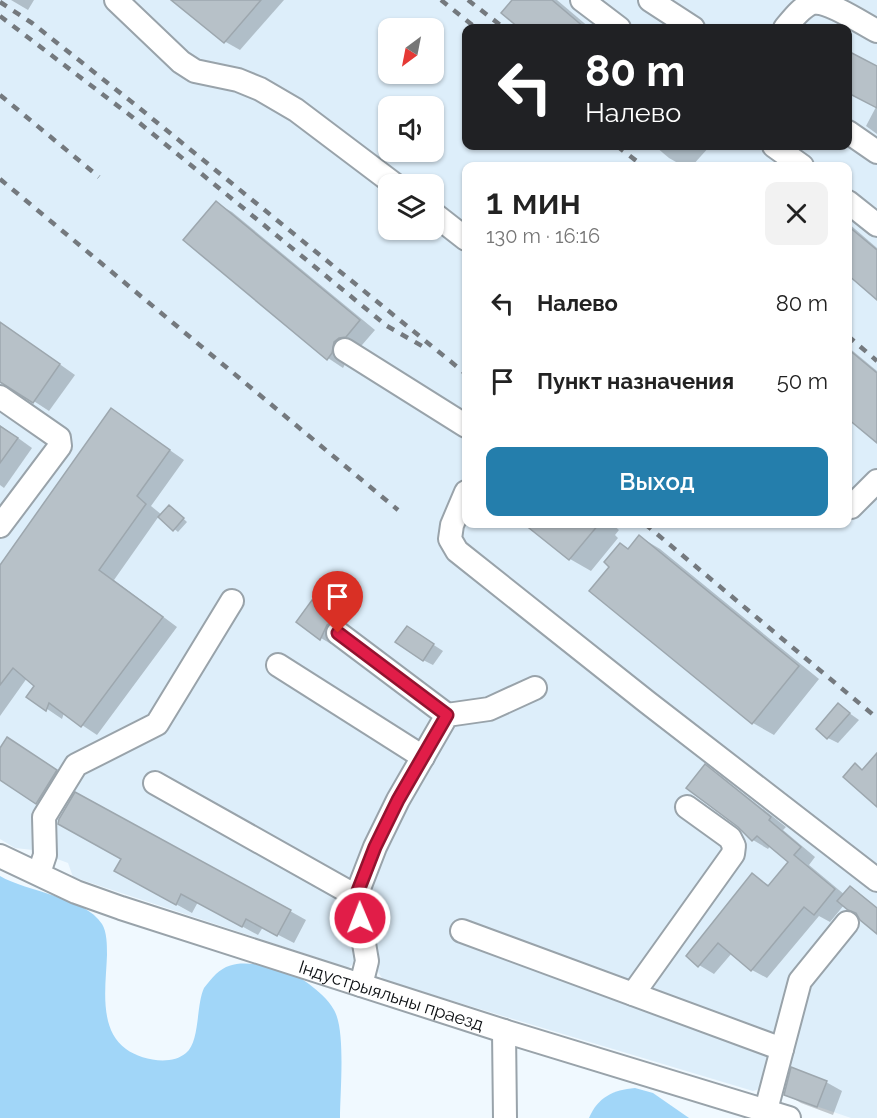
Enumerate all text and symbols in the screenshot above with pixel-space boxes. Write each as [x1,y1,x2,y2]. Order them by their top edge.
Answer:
north arrow [378,18,444,84]
map controls [378,18,444,240]
text: 80 m [585,47,685,96]
icon: left [486,48,564,126]
button: sound [378,96,444,162]
text: Налево [585,97,681,128]
button: layers [378,174,444,240]
text: 1 мин [486,180,581,222]
button: close [765,182,828,245]
text: 130 m · 16:16 [486,224,600,248]
icon: left [486,287,519,320]
text: Налево [537,290,618,316]
text: 80 m [776,290,828,316]
icon: arrive [486,365,519,398]
text: Пункт назначения [537,368,734,394]
text: 50 m [777,368,828,394]
button: Выход [486,447,828,516]
pin [312,571,363,633]
icon: arrive [321,580,354,613]
position arrow [328,886,392,950]
street label: Індустрыяльны праезд [297,955,487,1034]

